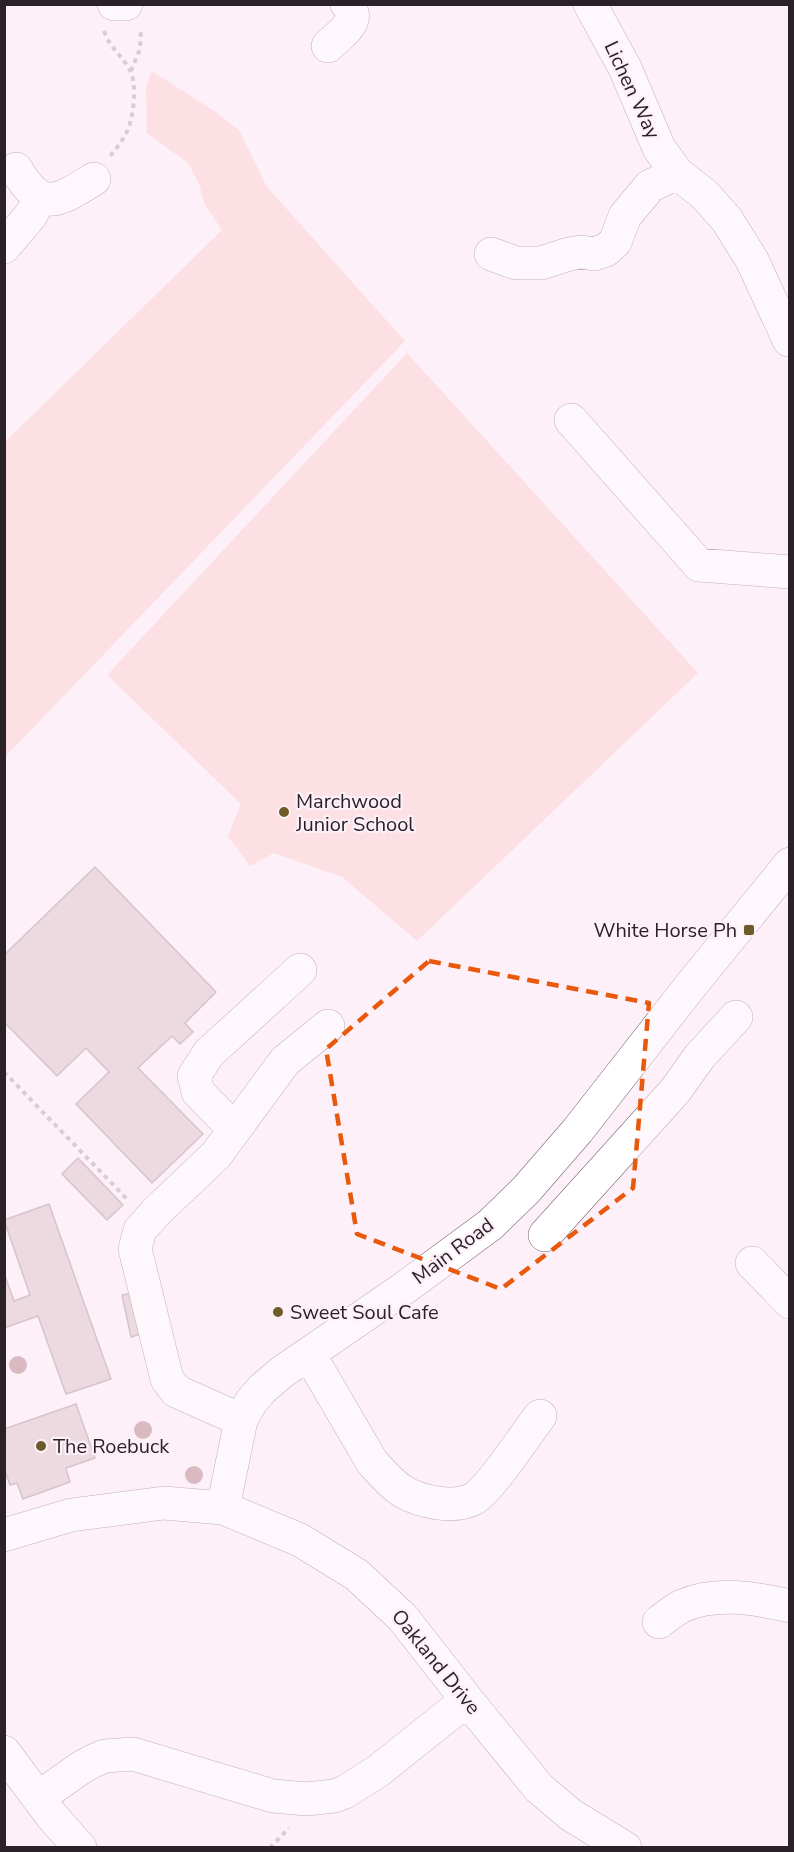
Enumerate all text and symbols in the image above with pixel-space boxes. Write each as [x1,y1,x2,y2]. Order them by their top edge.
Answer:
street label: Lichen Way [598,37,667,144]
place label: Marchwood Junior School [295,788,414,838]
marker: Marchwood Junior School [277,805,291,819]
place label: White Horse Ph [593,917,737,944]
marker: White Horse Ph [742,923,756,937]
street label: Main Road [407,1212,499,1290]
place label: Sweet Soul Cafe [290,1299,439,1326]
marker: Sweet Soul Cafe [271,1305,285,1319]
place label: The Roebuck [53,1433,170,1460]
marker: The Roebuck [34,1439,48,1453]
street label: Oakland Drive [385,1604,487,1720]

